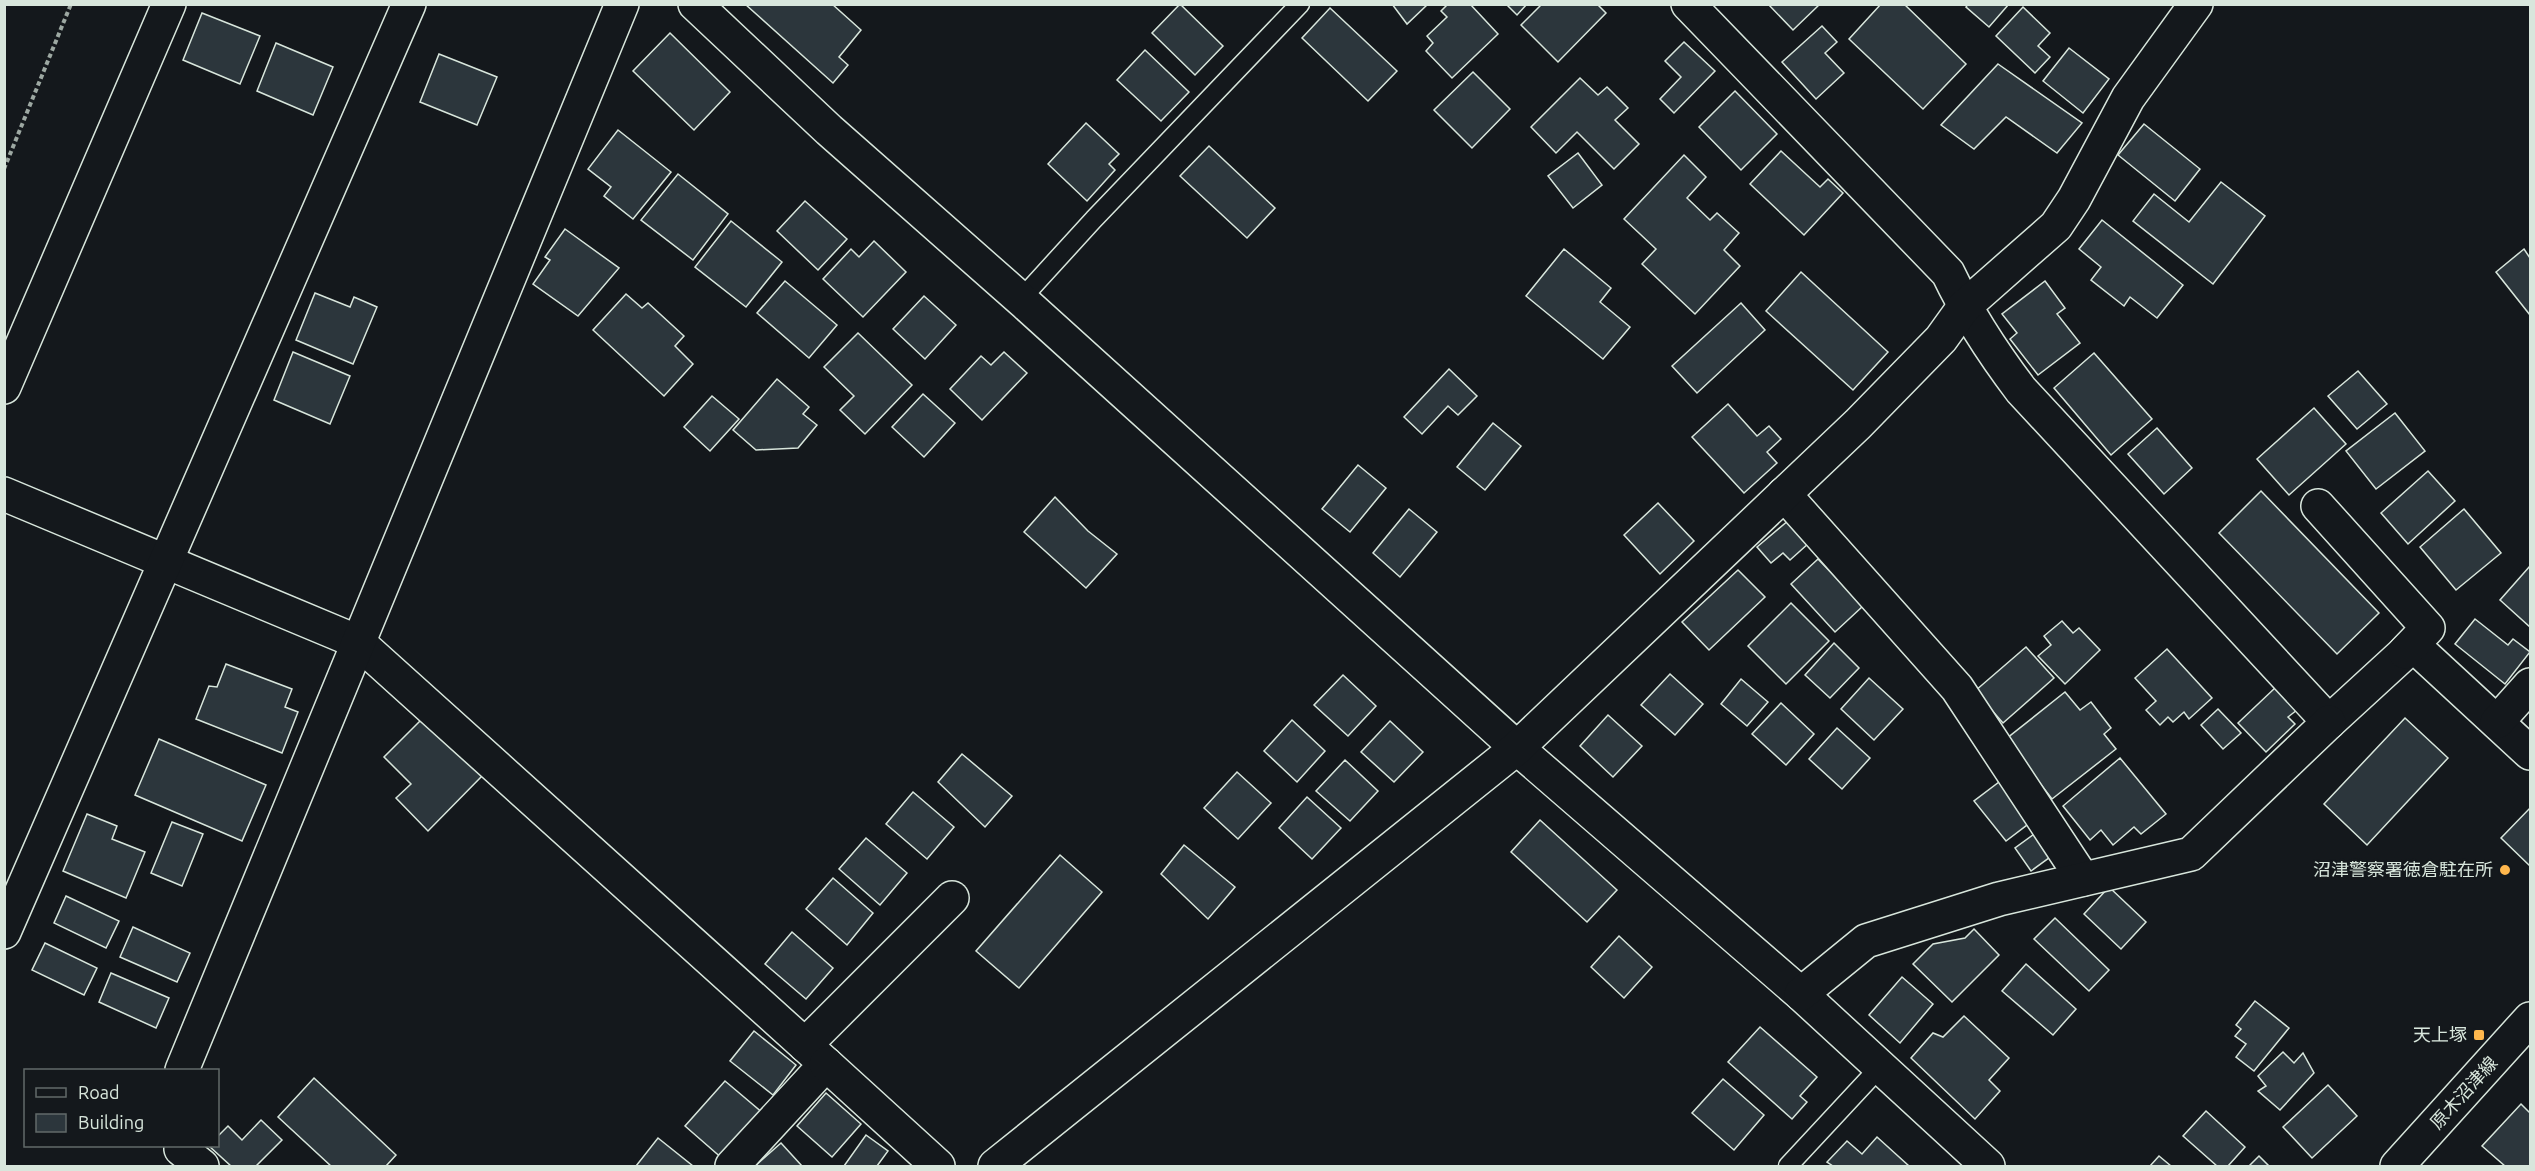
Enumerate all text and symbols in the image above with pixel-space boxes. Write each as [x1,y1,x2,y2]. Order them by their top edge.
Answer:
place label: 沼津警察署徳倉駐在所 [2313,859,2493,879]
marker: 沼津警察署徳倉駐在所 [2498,863,2512,877]
place label: 天上塚 [2413,1024,2467,1044]
marker: 天上塚 [2472,1028,2486,1042]
street label: 原木沼津線 [2426,1052,2501,1132]
legend [24,1069,219,1147]
text: Road [78,1082,120,1102]
text: Building [78,1112,144,1132]

